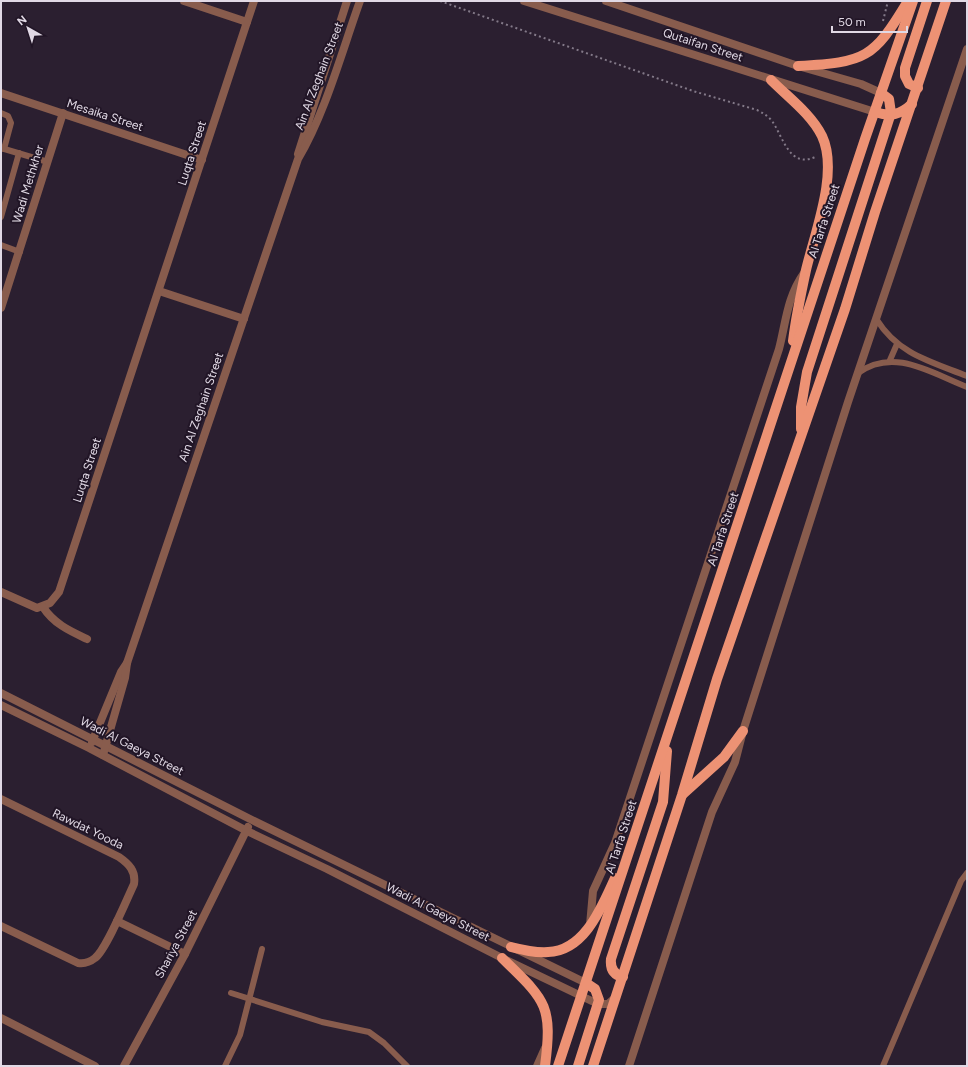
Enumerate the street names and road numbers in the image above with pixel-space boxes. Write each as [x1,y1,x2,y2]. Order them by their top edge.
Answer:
street label: Ain Al Zeghain Street [292,20,346,132]
street label: Qutaifan Street [661,25,745,65]
street label: Mesaika Street [65,96,145,134]
street label: Luqta Street [175,119,209,187]
street label: Wadi Methkher [9,143,47,225]
street label: Al Tarfa Street [805,182,843,260]
street label: Ain Al Zeghain Street [176,350,226,463]
street label: Luqta Street [70,436,104,504]
street label: Al Tarfa Street [704,490,742,568]
street label: Wadi Al Gaeya Street [78,714,186,778]
street label: Al Tarfa Street [602,798,640,876]
street label: Rawdat Yooda [50,806,126,852]
street label: Wadi Al Gaeya Street [384,880,492,944]
street label: Shariya Street [152,907,200,981]

